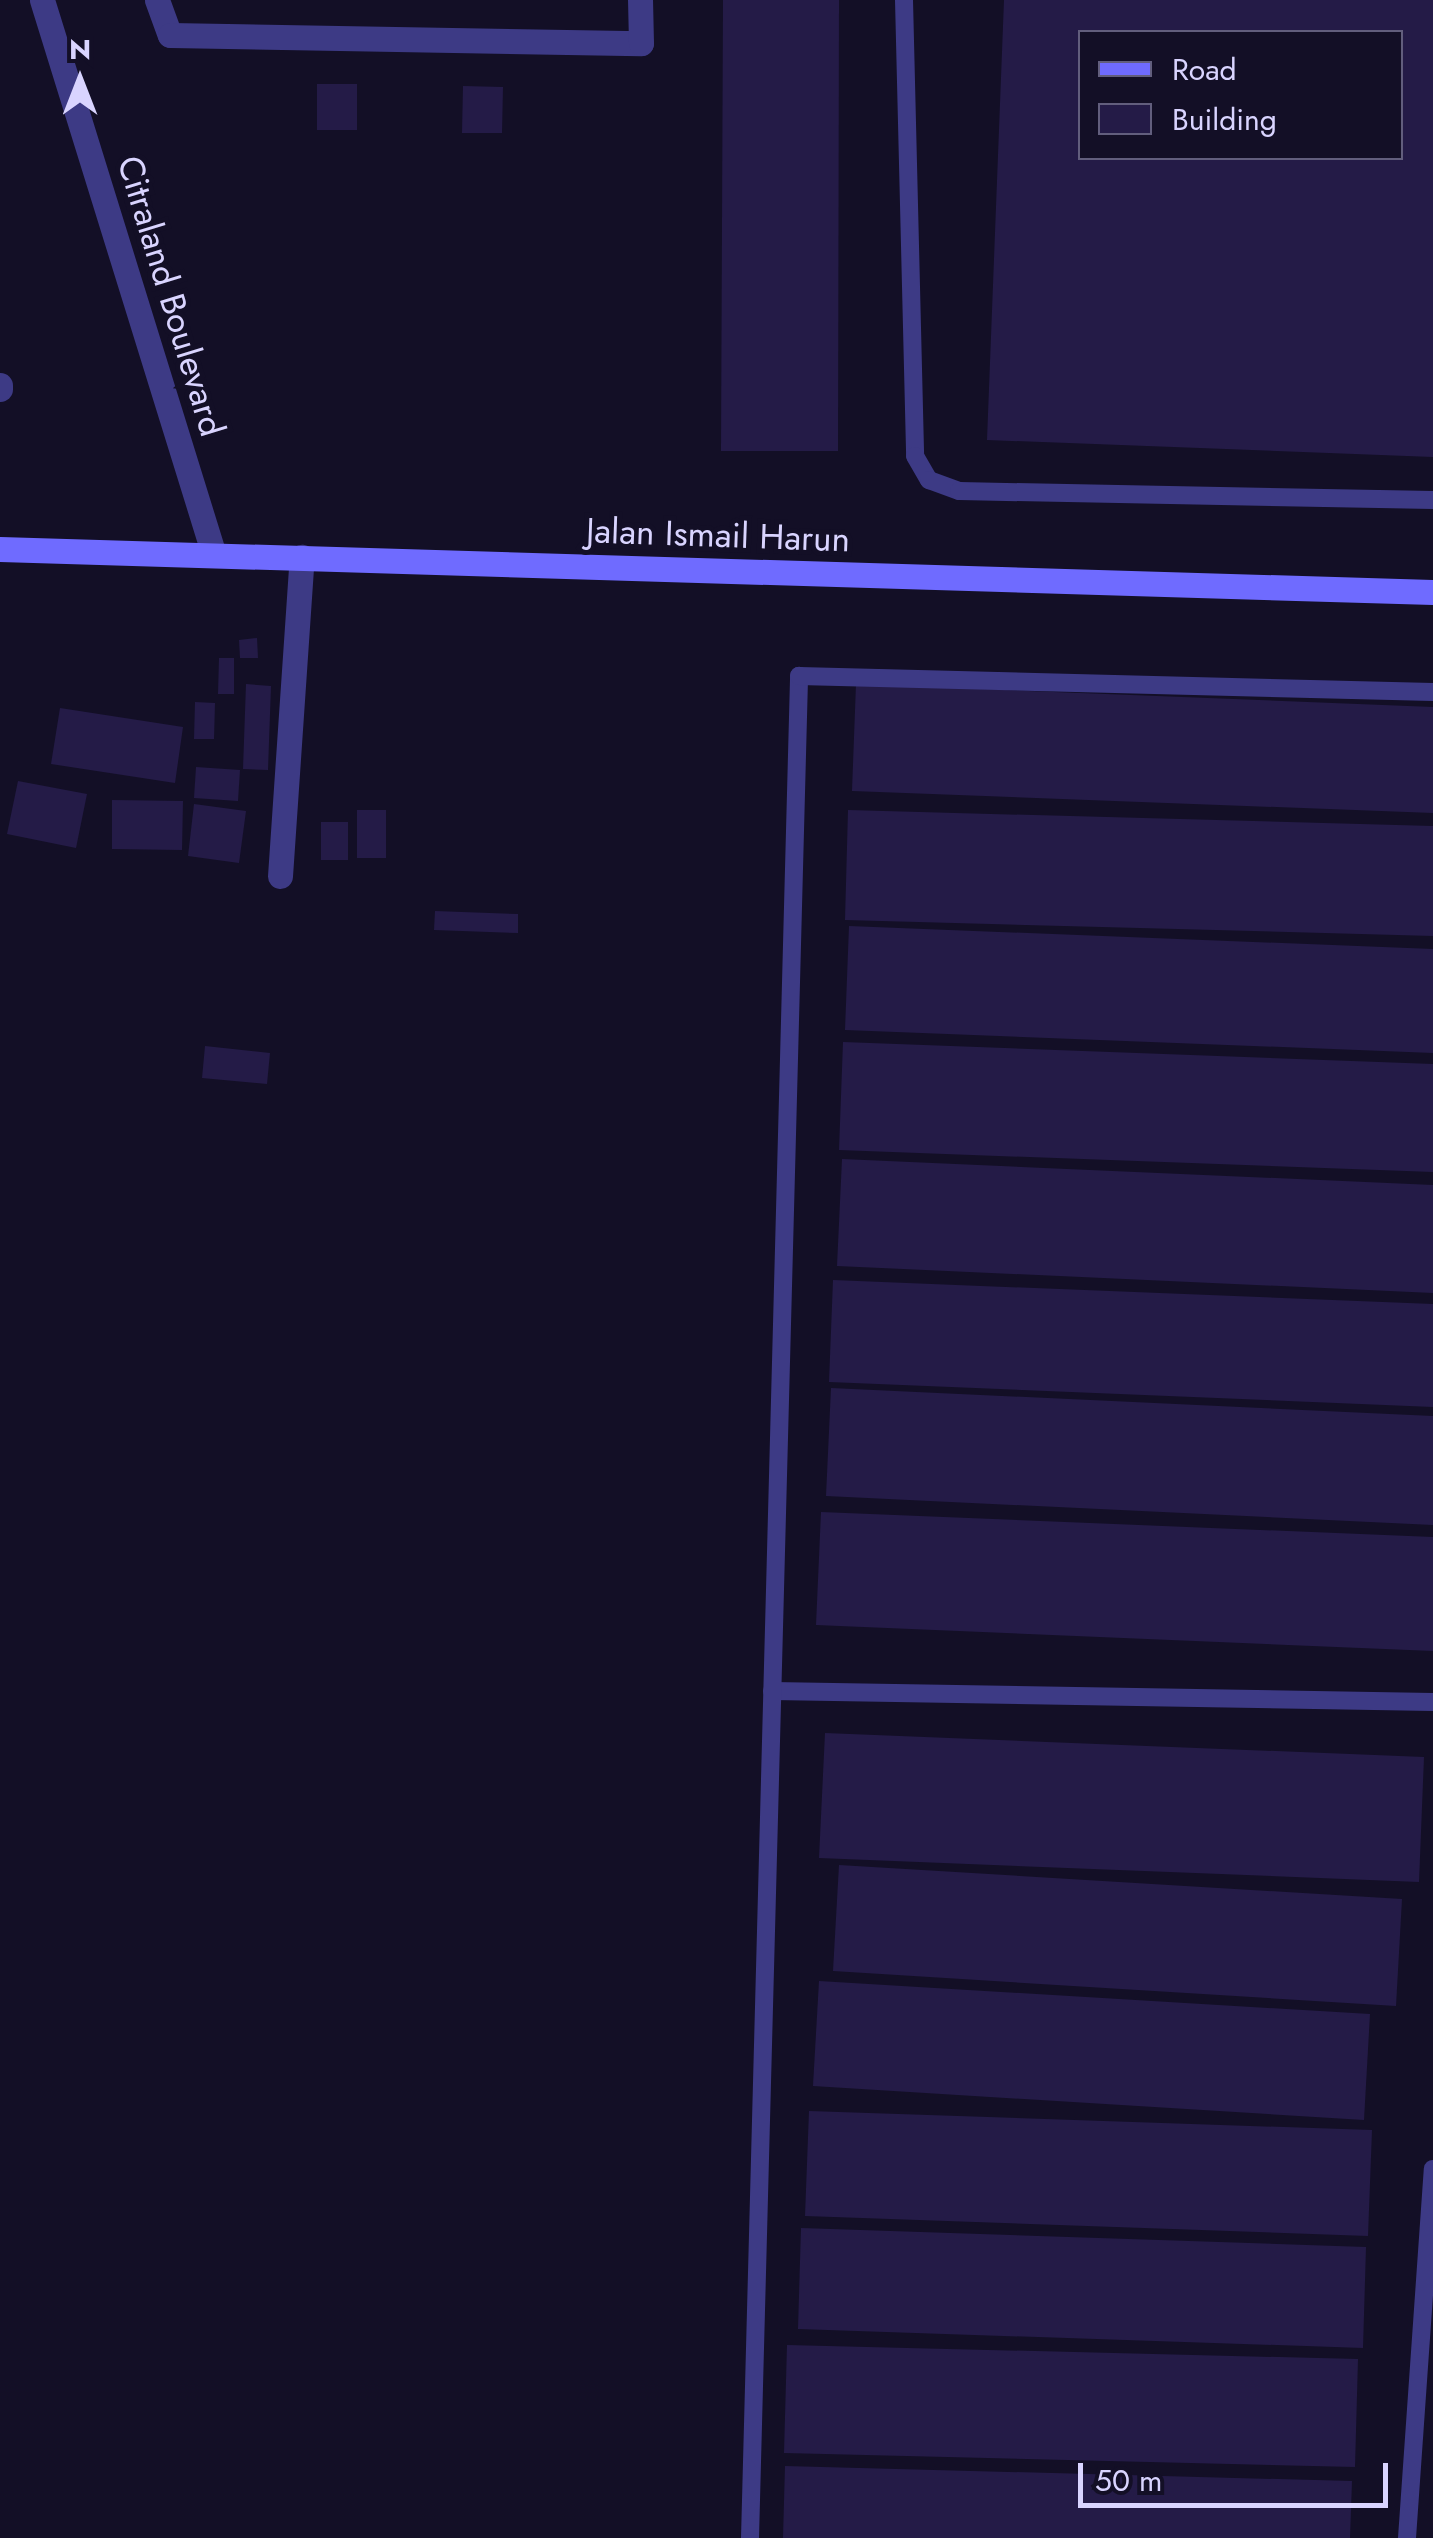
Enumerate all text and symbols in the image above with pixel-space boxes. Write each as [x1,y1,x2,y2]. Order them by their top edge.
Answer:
text: N [69,29,91,70]
north arrow [30,30,130,130]
legend [1078,30,1403,160]
text: Road [1172,48,1237,91]
text: Building [1172,98,1277,141]
street label: Citraland Boulevard [108,151,234,441]
street label: Jalan Ismail Harun [585,509,851,561]
scale bar [1083,2443,1393,2505]
text: 50 m [1095,2459,1162,2502]

